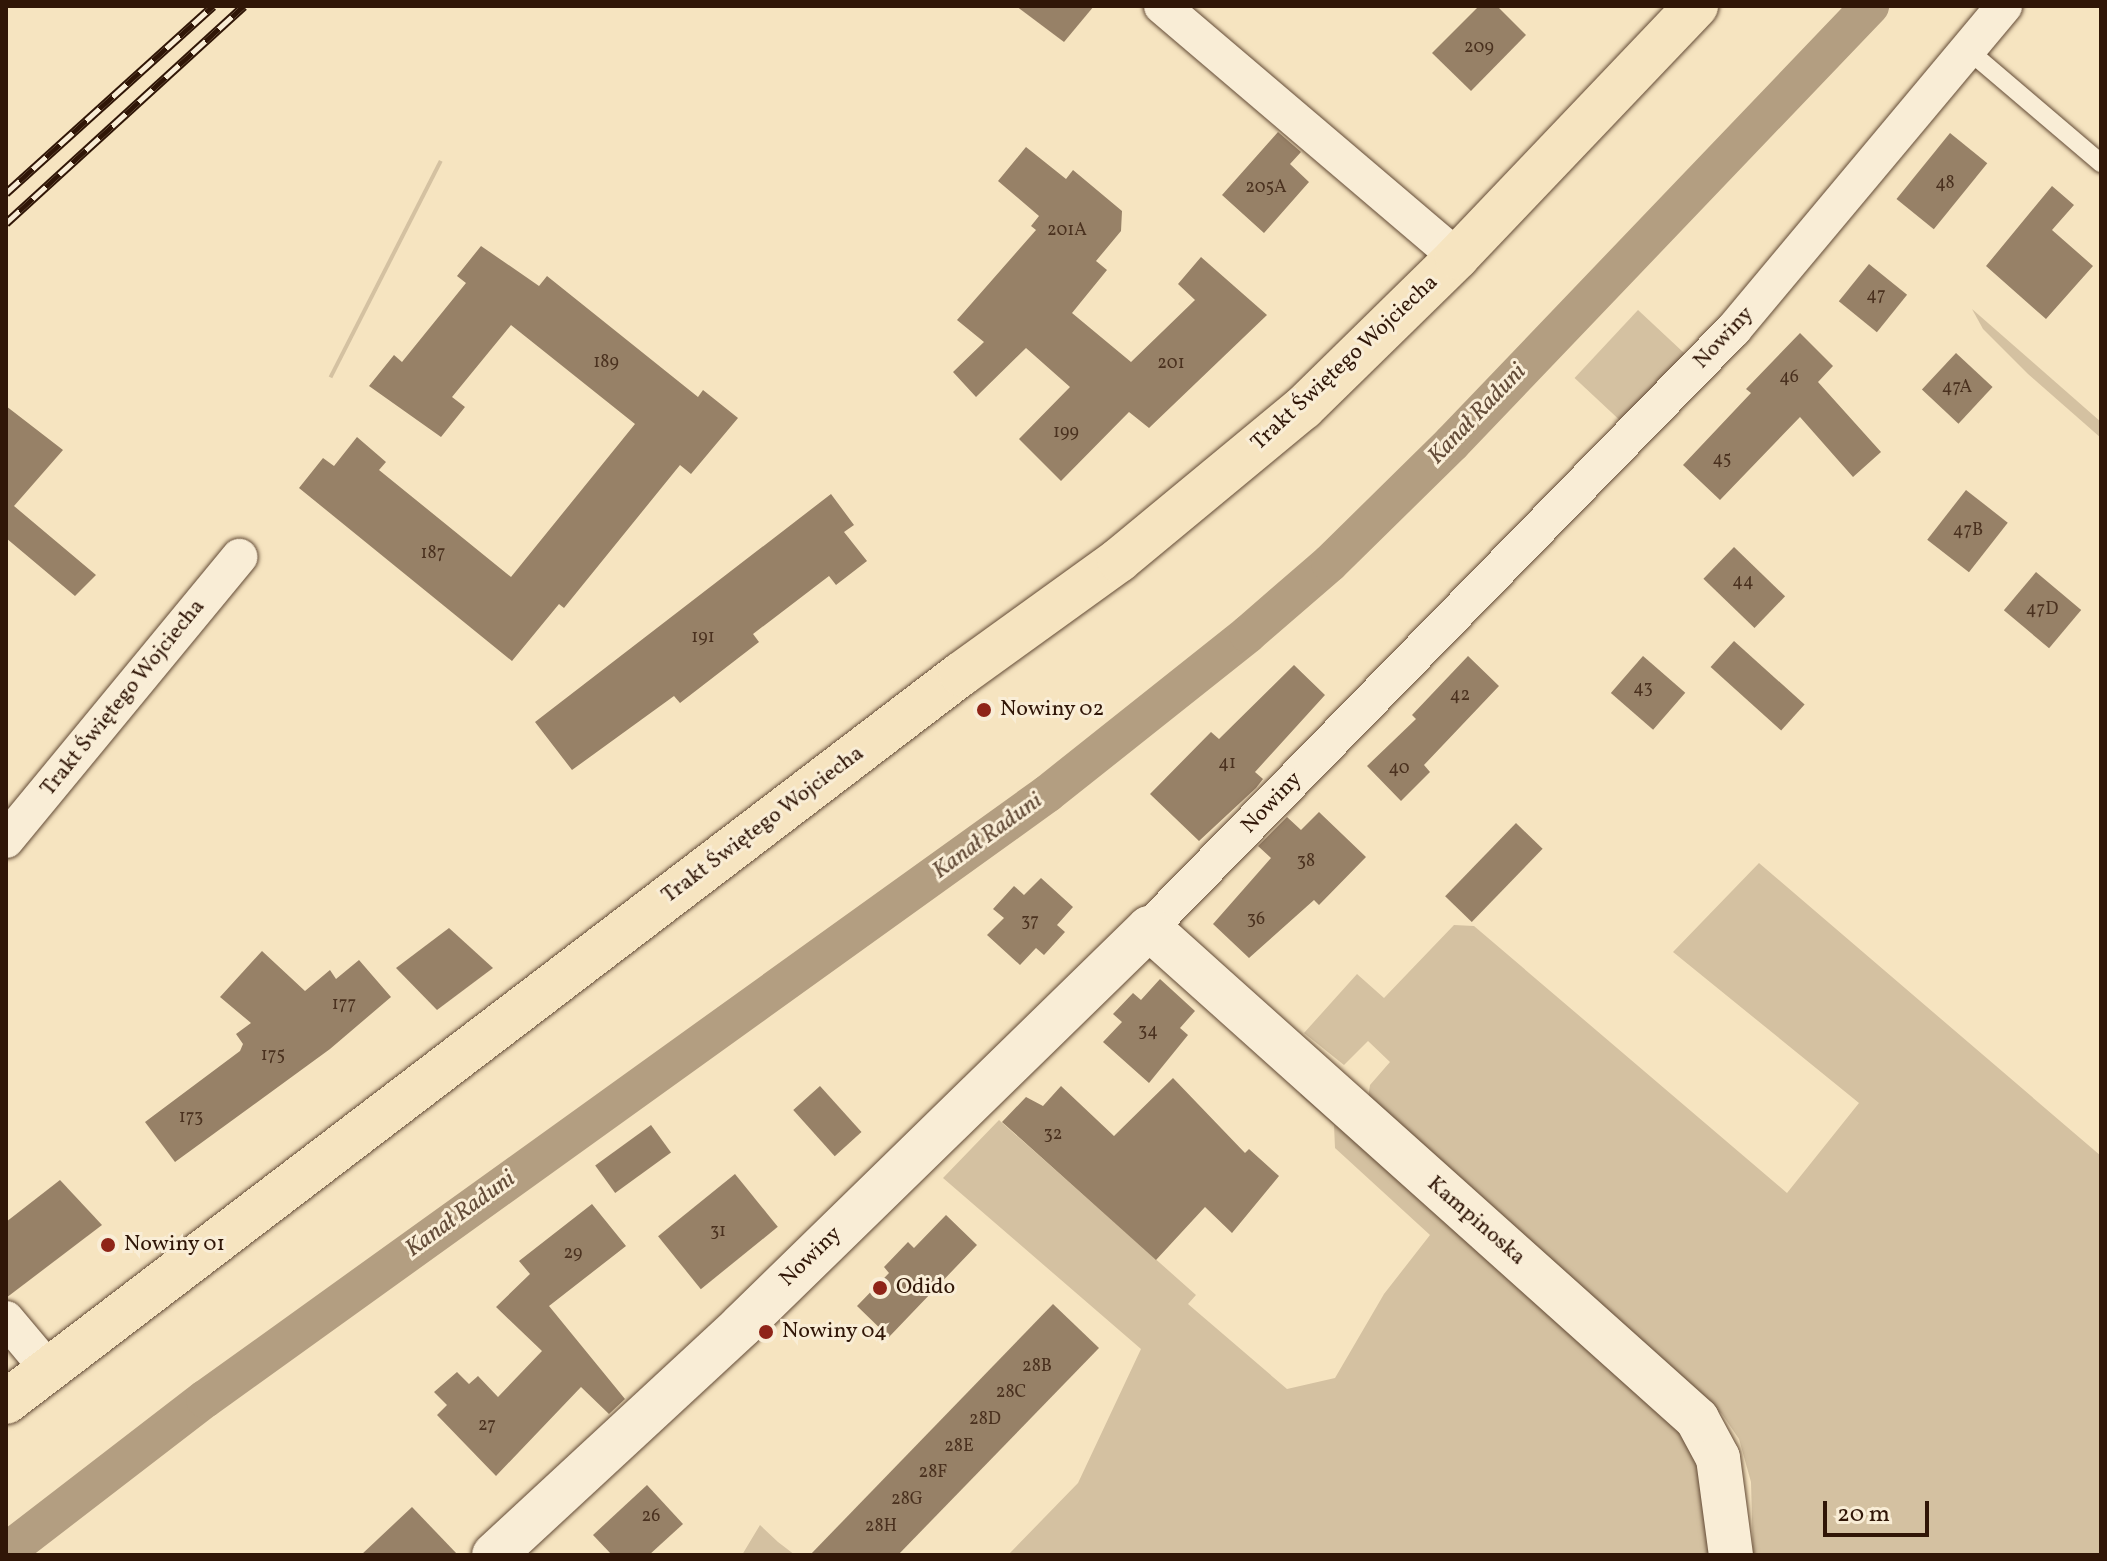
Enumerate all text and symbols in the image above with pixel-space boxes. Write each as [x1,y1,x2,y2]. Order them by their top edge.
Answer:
house number: 209 [1464,37,1494,59]
house number: 48 [1935,173,1955,195]
house number: 205A [1245,177,1287,199]
house number: 201A [1047,220,1087,242]
street label: Trakt Świętego Wojciecha [1246,269,1444,457]
house number: 47 [1866,285,1886,307]
street label: Nowiny [1689,301,1759,375]
house number: 189 [593,352,619,374]
house number: 201 [1157,353,1185,375]
water label: Kanał Raduni [1423,359,1533,471]
house number: 46 [1779,367,1799,389]
house number: 47A [1942,377,1972,399]
house number: 199 [1053,422,1079,444]
house number: 45 [1713,449,1731,471]
house number: 47B [1953,520,1983,542]
house number: 187 [421,543,445,565]
house number: 44 [1732,571,1754,593]
street label: Trakt Świętego Wojciecha [35,594,211,802]
house number: 47D [2026,599,2058,621]
house number: 191 [691,627,715,649]
house number: 43 [1633,678,1653,700]
house number: 42 [1450,685,1470,707]
place label: Nowiny 02 [1000,697,1105,723]
marker: Nowiny 02 [975,701,993,719]
street label: Trakt Świętego Wojciecha [657,740,869,910]
house number: 41 [1218,753,1236,775]
house number: 40 [1388,758,1410,780]
street label: Nowiny [1236,767,1308,839]
water label: Kanał Raduni [927,788,1049,886]
house number: 38 [1297,851,1315,873]
house number: 36 [1247,909,1265,931]
house number: 37 [1021,911,1039,933]
house number: 177 [332,994,356,1016]
house number: 34 [1138,1021,1158,1043]
house number: 175 [261,1045,285,1067]
house number: 173 [179,1107,203,1129]
house number: 32 [1044,1124,1062,1146]
water label: Kanał Raduni [400,1166,522,1264]
street label: Kampinoska [1421,1171,1531,1271]
house number: 31 [710,1221,726,1243]
street label: Nowiny [775,1221,847,1293]
place label: Nowiny 01 [124,1232,226,1258]
marker: Nowiny 01 [99,1236,117,1254]
house number: 29 [564,1243,582,1265]
place label: Odido [896,1275,955,1301]
marker: Odido [871,1279,889,1297]
place label: Nowiny 04 [782,1319,888,1345]
marker: Nowiny 04 [757,1323,775,1341]
house number: 28B [1022,1356,1052,1378]
house number: 28C [996,1382,1026,1404]
house number: 28D [969,1409,1001,1431]
house number: 27 [478,1415,496,1437]
house number: 28E [944,1436,974,1458]
house number: 28F [919,1462,947,1484]
scale bar [1827,1485,1933,1535]
house number: 28G [891,1489,923,1511]
text: 20 m [1837,1498,1890,1532]
house number: 26 [642,1506,660,1528]
house number: 28H [865,1516,897,1538]

